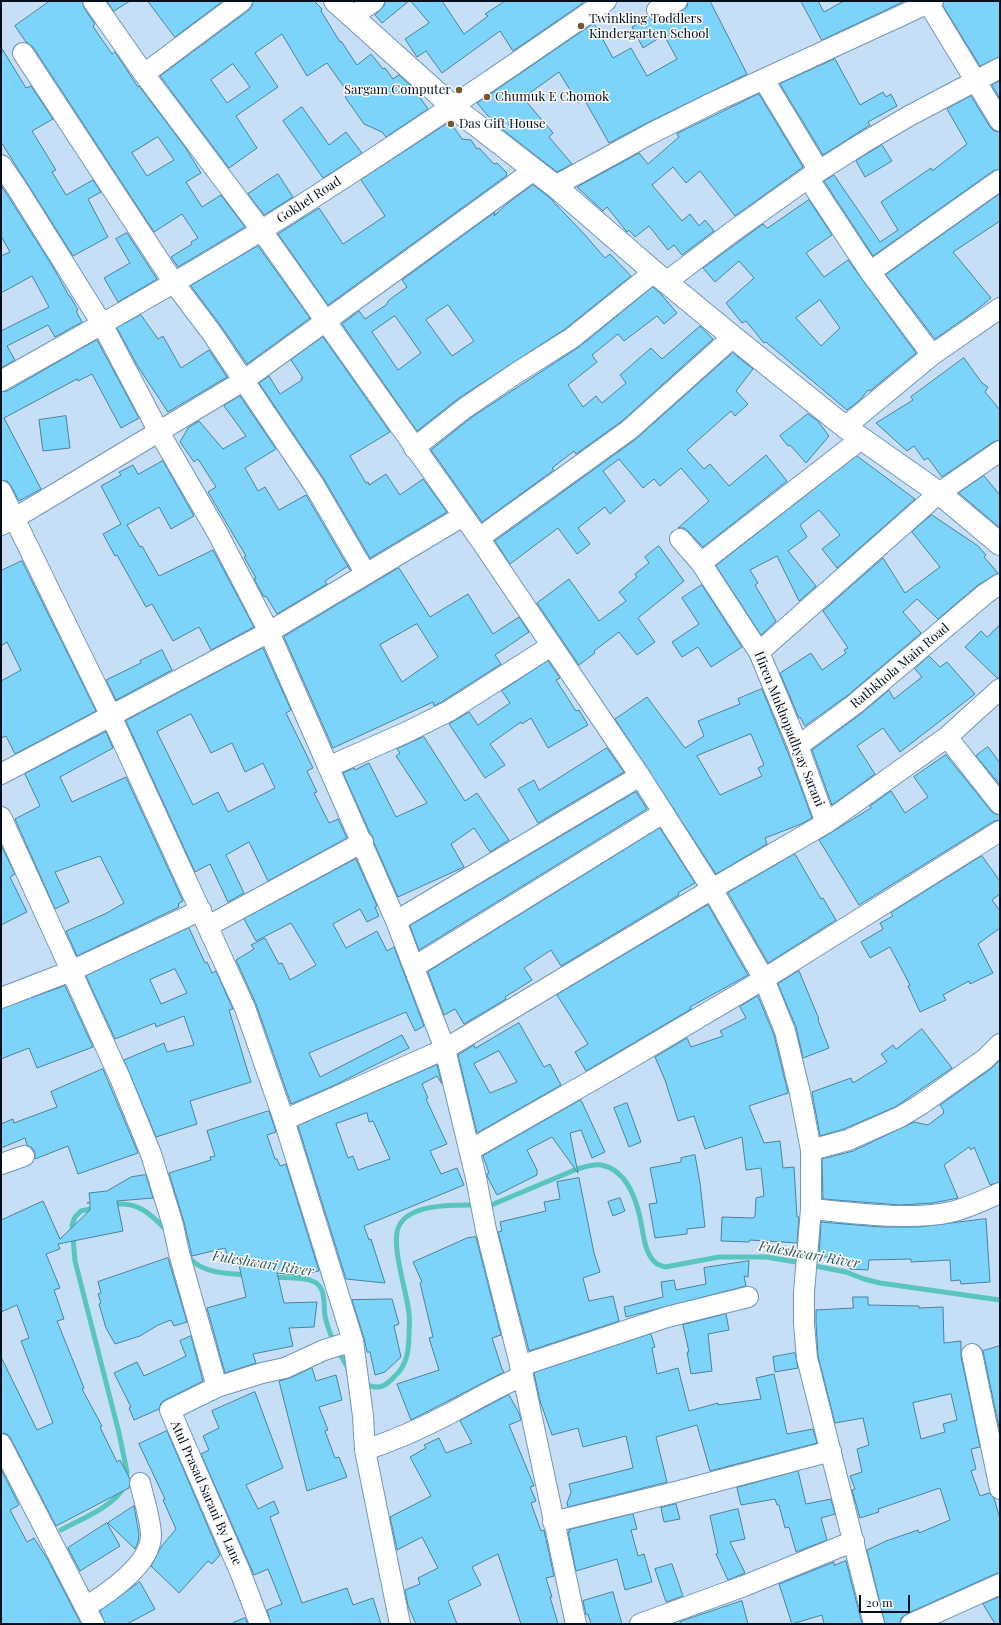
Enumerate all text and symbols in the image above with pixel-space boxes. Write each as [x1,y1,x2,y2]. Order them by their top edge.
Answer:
place label: Twinkling Toddlers Kindergarten School [589,11,709,42]
marker: Twinkling Toddlers Kindergarten School [576,21,586,31]
place label: Sargam Computer [344,82,451,98]
marker: Sargam Computer [454,85,464,95]
place label: Chumuk E Chomok [495,89,609,105]
marker: Chumuk E Chomok [482,92,492,102]
place label: Das Gift House [459,116,546,132]
marker: Das Gift House [446,119,456,129]
street label: Gokhel Road [274,173,344,227]
street label: Rathkhola Main Road [847,620,953,712]
street label: Hiren Mukhopadhyay Sarani [751,649,827,809]
water label: Fuleshwari River [757,1238,861,1272]
water label: Fuleshwari River [211,1248,315,1280]
street label: Atul Prasad Sarani By Lane [167,1418,245,1568]
scale bar [861,1587,912,1613]
text: 20 m [866,1594,893,1610]

